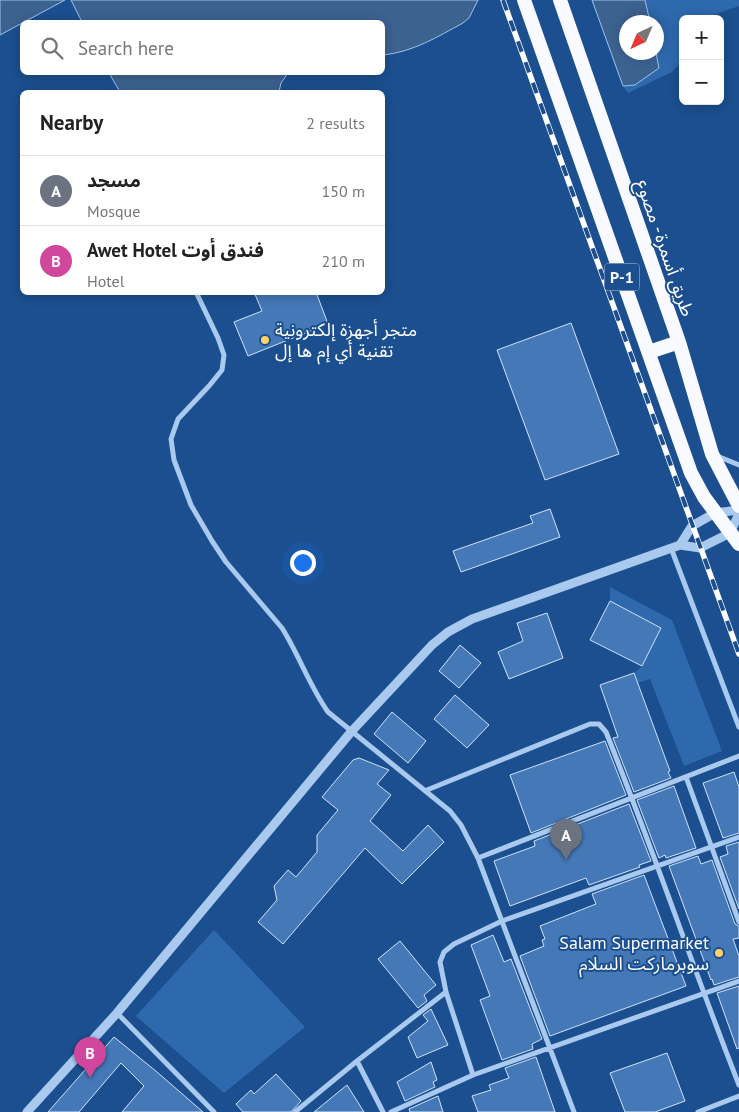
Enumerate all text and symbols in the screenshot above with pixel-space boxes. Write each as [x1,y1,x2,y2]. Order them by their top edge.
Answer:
north arrow [619,15,664,60]
map controls [679,15,724,105]
button: + [679,15,724,60]
search box [20,20,385,75]
icon: search [38,34,66,62]
text: Search here [78,36,174,60]
button: − [679,60,724,105]
text: Nearby [40,109,103,136]
text: 2 results [306,113,365,133]
text: مسجد [87,168,141,192]
street label: طريق أسمرة - مصوع [628,176,700,320]
text: A [51,181,61,201]
text: 150 m [322,181,365,201]
text: Mosque [87,201,140,221]
text: Awet Hotel فندق أوت [87,238,264,262]
text: B [51,251,61,271]
text: 210 m [322,251,365,271]
road number: P-1 [604,264,640,290]
text: Hotel [87,271,124,291]
place label: متجر أجهزة إلكترونية تقنية أي إم ها إل [275,318,417,365]
marker: متجر أجهزة إلكترونية تقنية أي إم ها إل [259,334,271,346]
your location [290,550,316,576]
pin: A [550,819,582,860]
place label: Salam Supermarket سوبرماركت السلام [559,931,709,978]
marker: Salam Supermarket سوبرماركت السلام [713,947,725,959]
pin: B [74,1037,106,1078]

